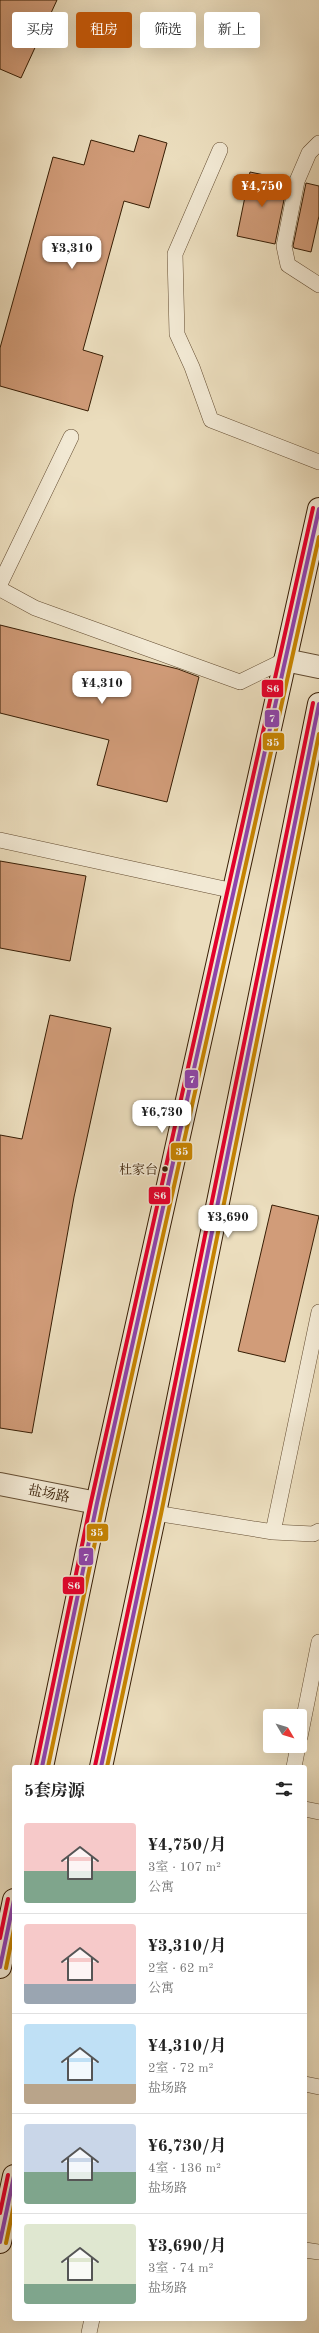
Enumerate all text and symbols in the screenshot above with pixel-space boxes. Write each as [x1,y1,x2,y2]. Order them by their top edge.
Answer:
chip: 买房 [12,12,68,48]
chip: 租房 [76,12,132,48]
chip: 筛选 [140,12,196,48]
chip: 新上 [204,12,260,48]
pin: ¥4,750 [229,174,295,208]
text: ¥4,750 [241,180,283,193]
pin: ¥3,310 [39,236,105,270]
text: ¥3,310 [51,242,93,255]
pin: ¥4,310 [69,671,135,705]
text: ¥4,310 [81,677,123,690]
line badge: 86 [261,679,284,698]
text: 86 [267,684,279,695]
line badge: 7 [264,709,280,728]
text: 7 [269,714,275,725]
line badge: 35 [262,732,285,751]
text: 35 [267,738,279,749]
line badge: 7 [184,1069,199,1089]
text: 7 [189,1075,195,1086]
pin: ¥6,730 [129,1100,195,1134]
text: ¥6,730 [141,1106,183,1119]
line badge: 35 [170,1142,193,1161]
text: 35 [176,1147,188,1158]
place label: 杜家台 [119,1163,158,1177]
marker: 杜家台 [160,1164,170,1174]
line badge: 86 [148,1186,171,1205]
text: 86 [154,1191,166,1202]
pin: ¥3,690 [195,1205,261,1239]
text: ¥3,690 [207,1211,249,1224]
street label: 盐场路 [27,1482,71,1505]
line badge: 35 [86,1523,109,1542]
text: 35 [91,1528,103,1539]
line badge: 7 [78,1547,94,1566]
text: 7 [83,1553,89,1564]
line badge: 86 [62,1576,85,1595]
text: 86 [68,1581,80,1592]
north arrow [263,1709,307,1753]
map controls [263,1709,307,1753]
icon: filters [273,1778,295,1800]
text: 5套房源 [24,1783,85,1800]
text: ¥4,750/月 [148,1837,227,1854]
icon: home [56,1839,104,1887]
text: 3室 · 107 m² [148,1861,221,1874]
text: 公寓 [148,1881,174,1894]
text: ¥3,310/月 [148,1938,227,1955]
icon: home [56,1940,104,1988]
text: 2室 · 62 m² [148,1962,213,1975]
text: 公寓 [148,1982,174,1995]
text: ¥4,310/月 [148,2038,227,2055]
icon: home [56,2040,104,2088]
text: 2室 · 72 m² [148,2062,213,2075]
text: 盐场路 [148,2082,187,2095]
text: ¥6,730/月 [148,2138,227,2155]
icon: home [56,2140,104,2188]
text: 4室 · 136 m² [148,2162,221,2175]
text: 盐场路 [148,2182,187,2195]
text: ¥3,690/月 [148,2238,227,2255]
icon: home [56,2240,104,2288]
text: 3室 · 74 m² [148,2262,213,2275]
text: 盐场路 [148,2282,187,2295]

